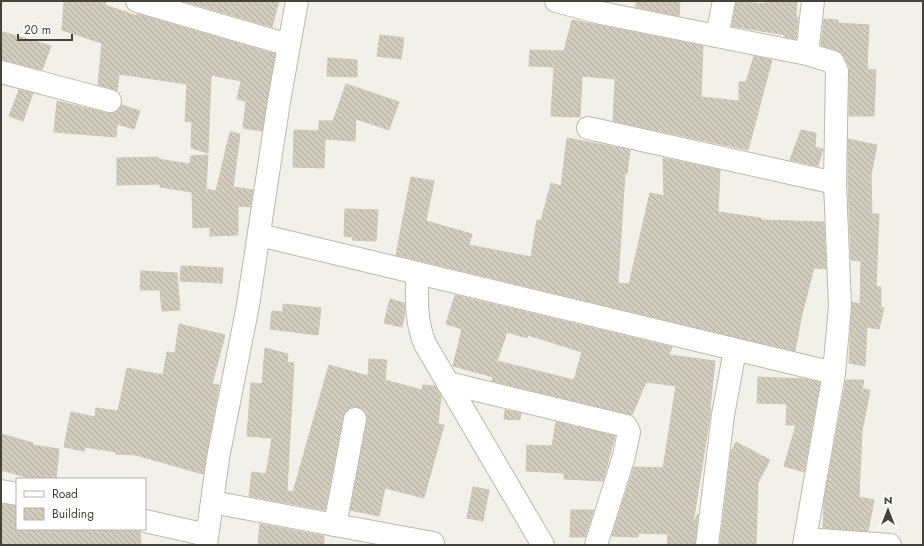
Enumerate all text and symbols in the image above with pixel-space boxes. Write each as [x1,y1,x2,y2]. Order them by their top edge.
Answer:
scale bar [18,16,72,42]
text: 20 m [24,21,51,39]
legend [16,478,146,530]
text: Road [52,485,78,503]
north arrow [868,490,908,530]
text: N [884,492,892,508]
text: Building [52,505,94,523]

